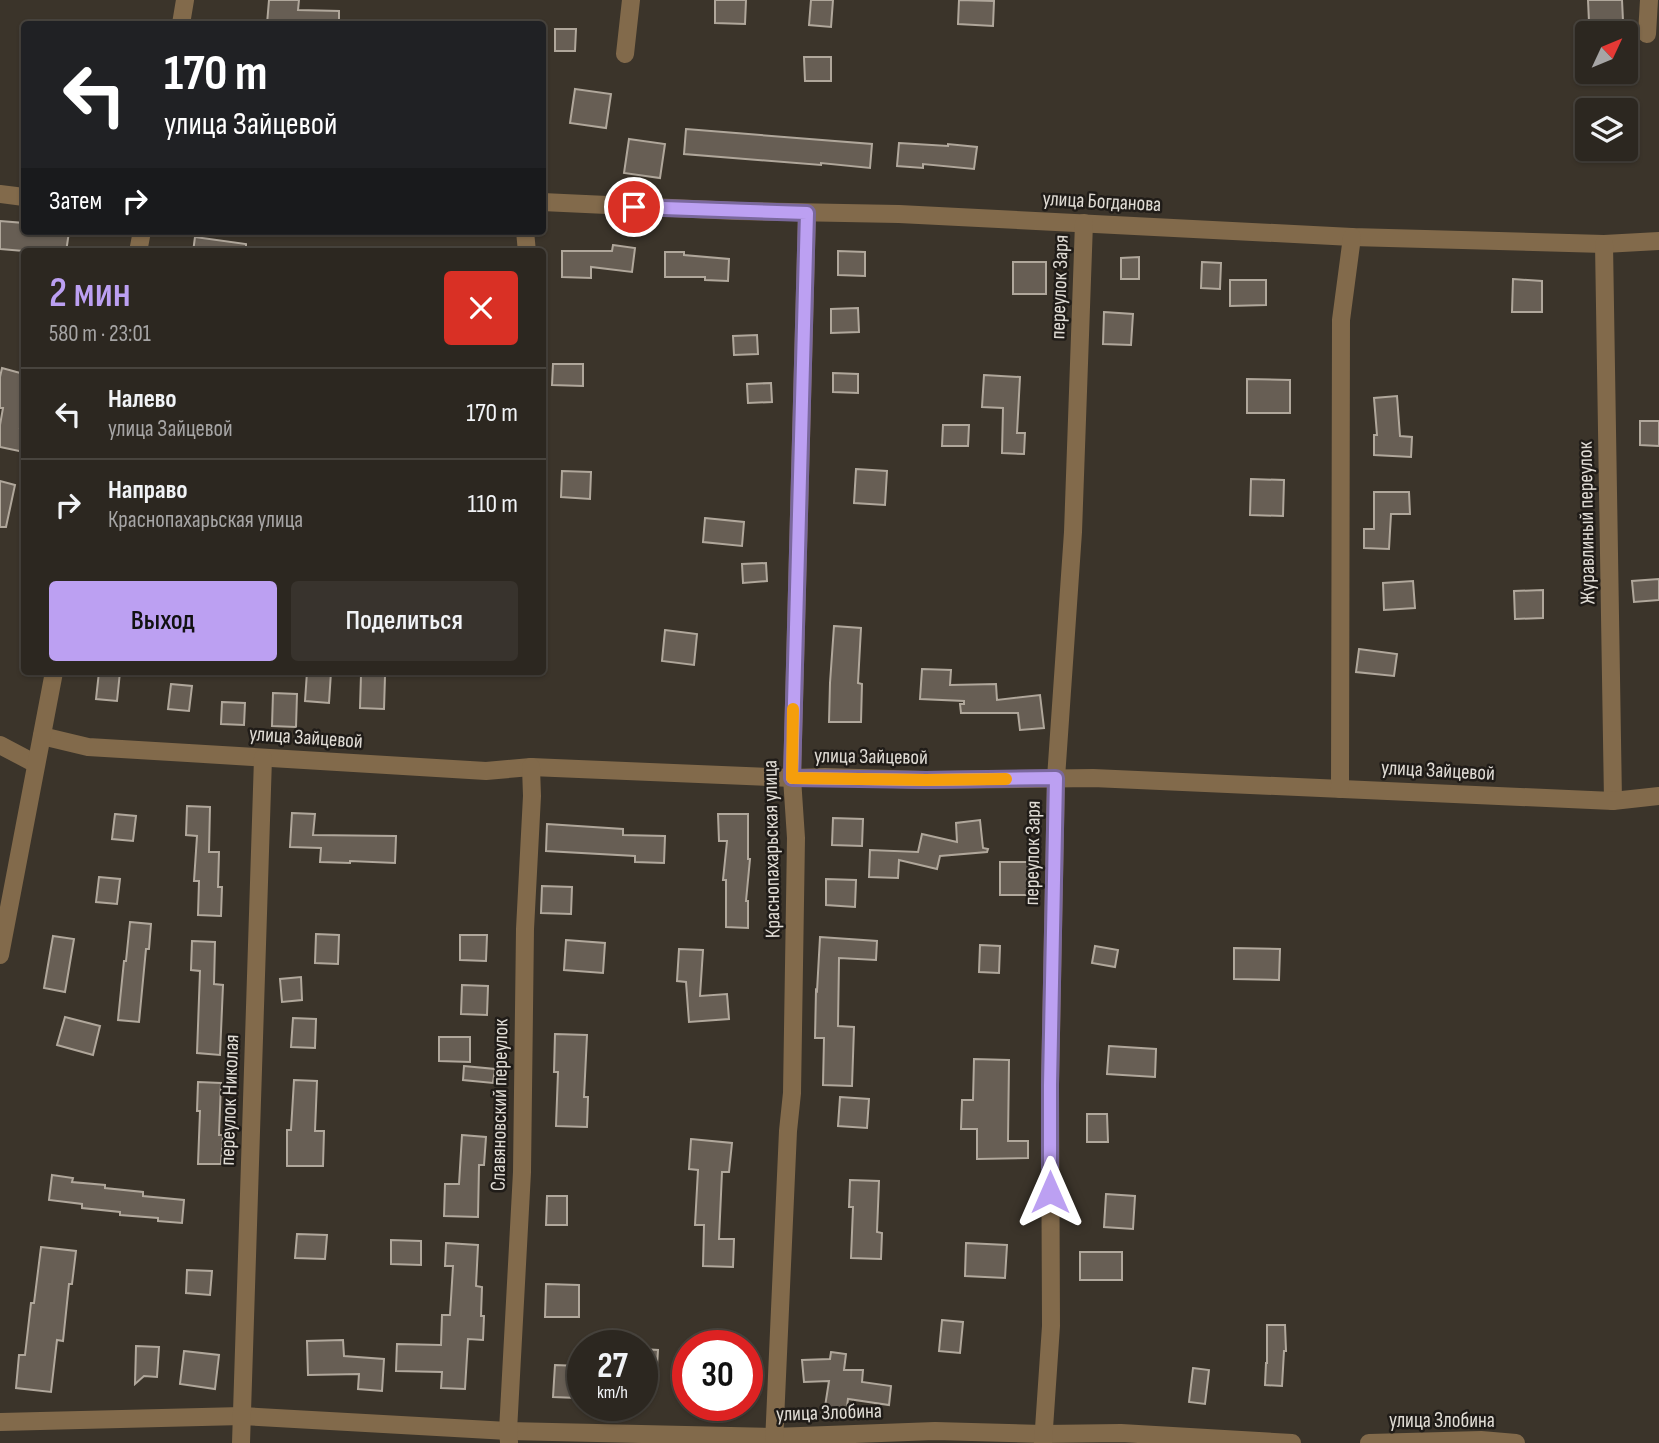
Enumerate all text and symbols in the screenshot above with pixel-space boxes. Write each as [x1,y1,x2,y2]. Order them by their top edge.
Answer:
north arrow [1575,21,1638,84]
map controls [1575,21,1638,161]
text: 170 m [164,45,268,104]
icon: left [49,49,140,140]
button: layers [1575,98,1638,161]
text: улица Зайцевой [164,105,337,144]
pin [604,177,664,237]
icon: right [116,182,154,220]
text: Затем [49,186,102,217]
street label: улица Богданова [1042,186,1162,217]
icon: arrive [615,188,653,226]
street label: переулок Заря [1045,234,1074,340]
text: 2 мин [49,268,131,319]
button: close [444,271,518,345]
text: 580 m · 23:01 [49,320,151,348]
text: Налево [108,384,177,415]
icon: left [49,395,87,433]
text: 170 m [466,398,518,429]
text: улица Зайцевой [108,415,233,443]
street label: Журавлиный переулок [1573,441,1600,605]
text: Направо [108,475,187,506]
icon: right [49,486,87,524]
text: 110 m [467,489,518,520]
text: Краснопахарьская улица [108,506,303,534]
button: Выход [49,581,277,661]
button: Поделиться [291,581,518,661]
street label: улица Зайцевой [248,721,364,754]
street label: улица Зайцевой [814,743,928,770]
street label: улица Зайцевой [1381,755,1495,786]
street label: Краснопахарьская улица [757,760,786,938]
street label: переулок Заря [1019,801,1046,906]
street label: Славяновский переулок [485,1019,514,1191]
street label: переулок Николая [215,1034,244,1166]
position arrow [1013,1155,1087,1229]
speed limit sign: 30 [672,1330,763,1421]
text: 27 [597,1345,628,1388]
text: km/h [597,1382,628,1403]
street label: улица Злобина [776,1398,882,1427]
street label: улица Злобина [1389,1408,1495,1433]

